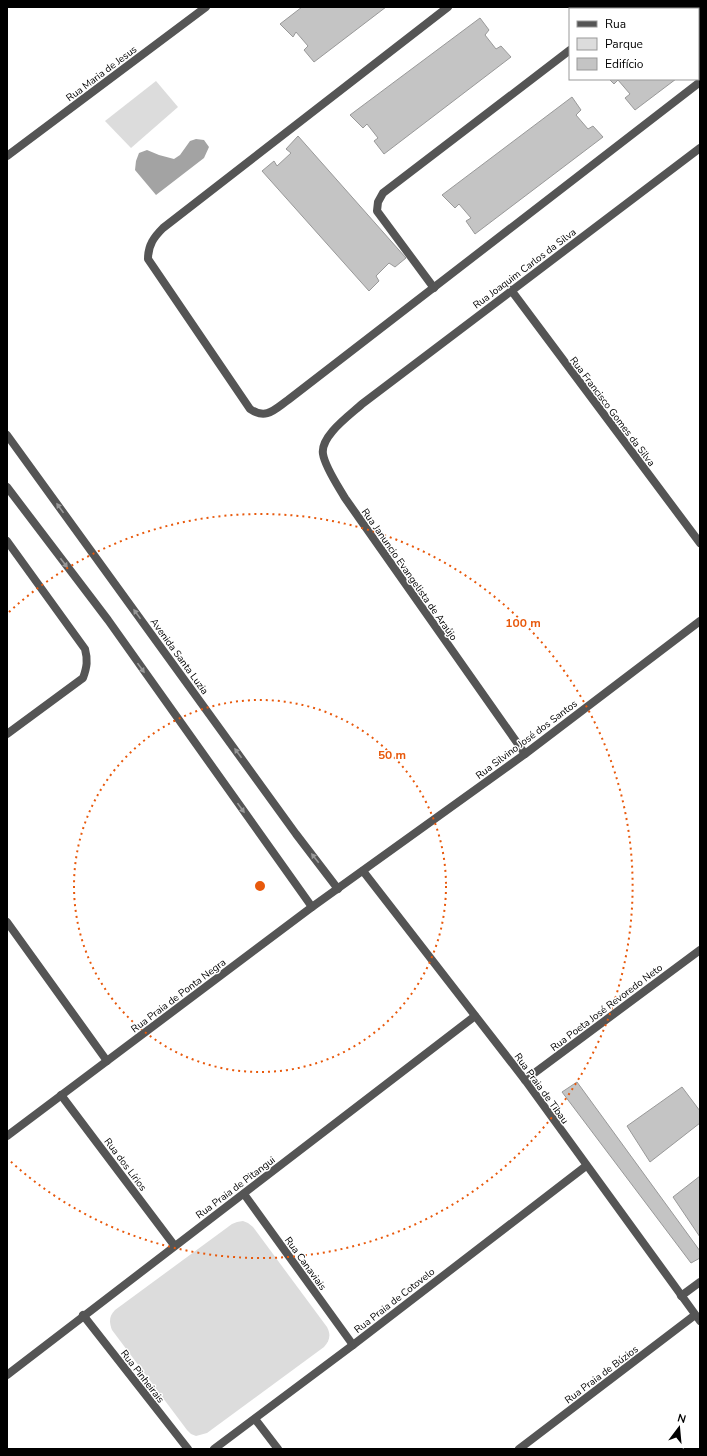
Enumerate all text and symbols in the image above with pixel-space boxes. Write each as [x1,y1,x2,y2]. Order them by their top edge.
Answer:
legend [569,8,699,80]
text: Rua [605,16,626,32]
text: Parque [605,36,643,52]
street label: Rua Maria de Jesus [63,42,140,105]
text: Edifício [605,56,644,72]
street label: Rua Joaquim Carlos da Silva [470,225,579,312]
street label: Rua Francisco Gomes da Silva [566,354,658,469]
one-way arrow [56,503,64,514]
street label: Rua Januncio Evangelista de Araújo [358,506,461,644]
one-way arrow [60,558,68,568]
one-way arrow [133,608,141,619]
text: 100 m [505,615,541,631]
street label: Avenida Santa Luzia [147,616,212,697]
one-way arrow [137,663,145,673]
street label: Rua Silvino José dos Santos [473,697,580,783]
text: 50 m [378,747,406,763]
one-way arrow [234,748,242,758]
one-way arrow [237,803,245,813]
one-way arrow [310,852,319,863]
centre of rings [253,879,267,893]
street label: Rua Praia de Ponta Negra [128,956,229,1036]
street label: Rua Poeta José Revoredo Neto [548,961,666,1055]
street label: Rua Praia de Tibau [511,1050,572,1127]
street label: Rua dos Lírios [101,1135,150,1194]
street label: Rua Praia de Pitangui [193,1153,278,1222]
street label: Rua Canaviais [281,1234,329,1293]
street label: Rua Praia de Cotovelo [351,1265,438,1337]
street label: Rua Praia de Búzios [562,1342,641,1407]
street label: Rua Pinheirais [117,1347,167,1406]
north arrow [659,1408,699,1448]
text: N [676,1411,688,1427]

